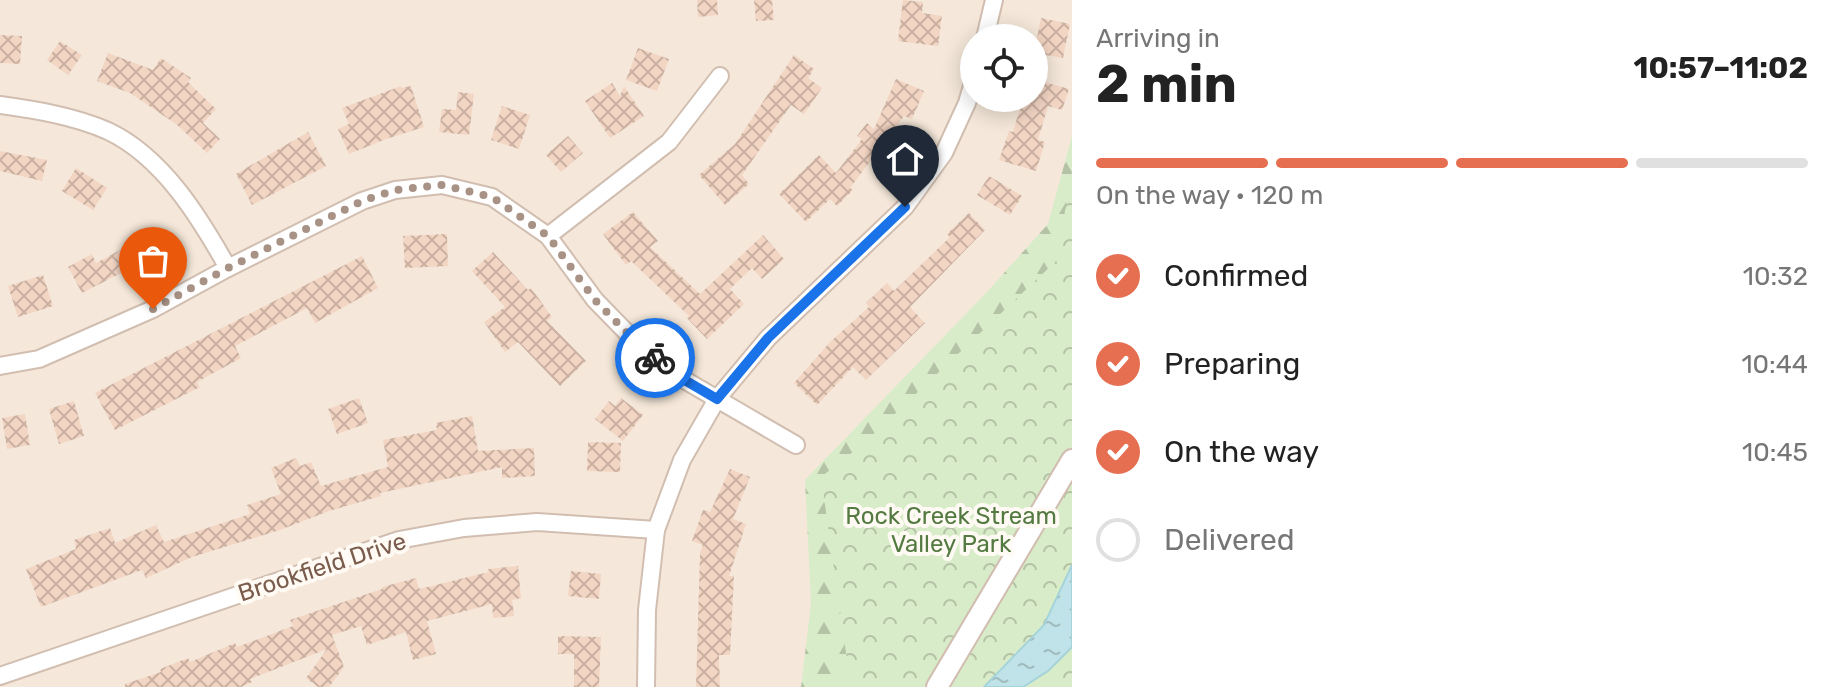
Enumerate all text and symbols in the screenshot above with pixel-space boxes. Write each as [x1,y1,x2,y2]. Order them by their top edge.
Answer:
text: Arriving in [1096,23,1220,54]
map controls [960,24,1048,112]
button: locate [960,24,1048,112]
text: 10:57–11:02 [1633,50,1808,86]
text: 2 min [1096,53,1237,115]
pin [871,125,939,207]
icon: home [883,137,927,181]
text: On the way · 120 m [1096,180,1323,211]
pin [119,227,187,309]
icon: bag [131,239,175,283]
icon: check [1096,254,1140,298]
text: Confirmed [1164,258,1308,294]
text: 10:32 [1743,261,1808,292]
courier [615,318,695,398]
icon: bike [633,336,677,380]
icon: check [1096,342,1140,386]
text: Preparing [1164,346,1300,382]
text: 10:44 [1741,349,1808,380]
icon: check [1096,430,1140,474]
text: On the way [1164,434,1319,470]
text: 10:45 [1742,437,1808,468]
park label: Rock Creek Stream Valley Park [845,502,1057,558]
text: Delivered [1164,522,1295,558]
street label: Brookfield Drive [234,527,410,607]

